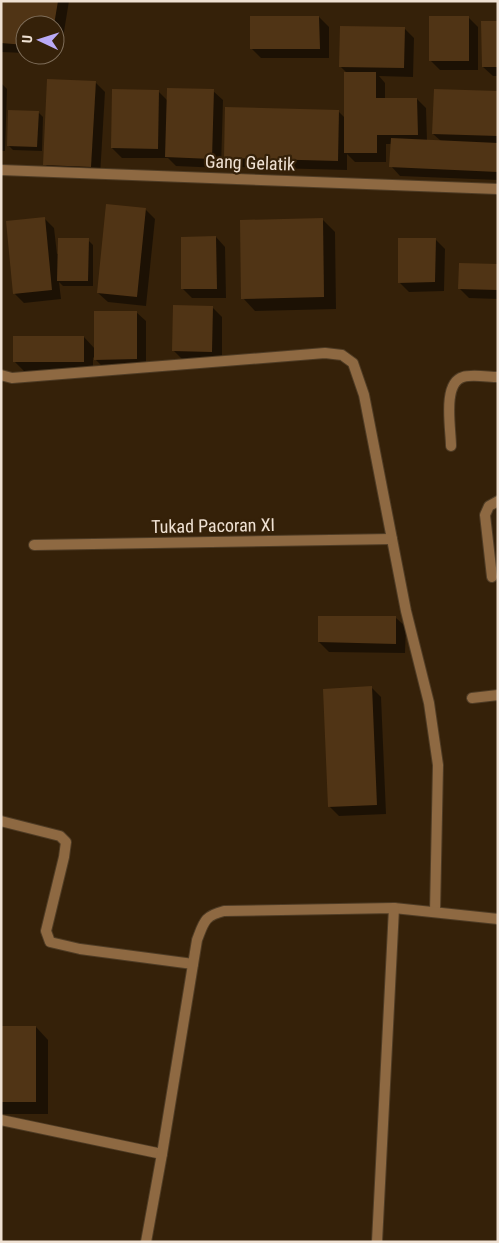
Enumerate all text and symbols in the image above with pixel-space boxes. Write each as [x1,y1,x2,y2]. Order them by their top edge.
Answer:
north arrow [15,15,65,65]
text: U [19,35,35,44]
street label: Gang Gelatik [204,150,296,175]
street label: Tukad Pacoran XI [151,514,275,537]

